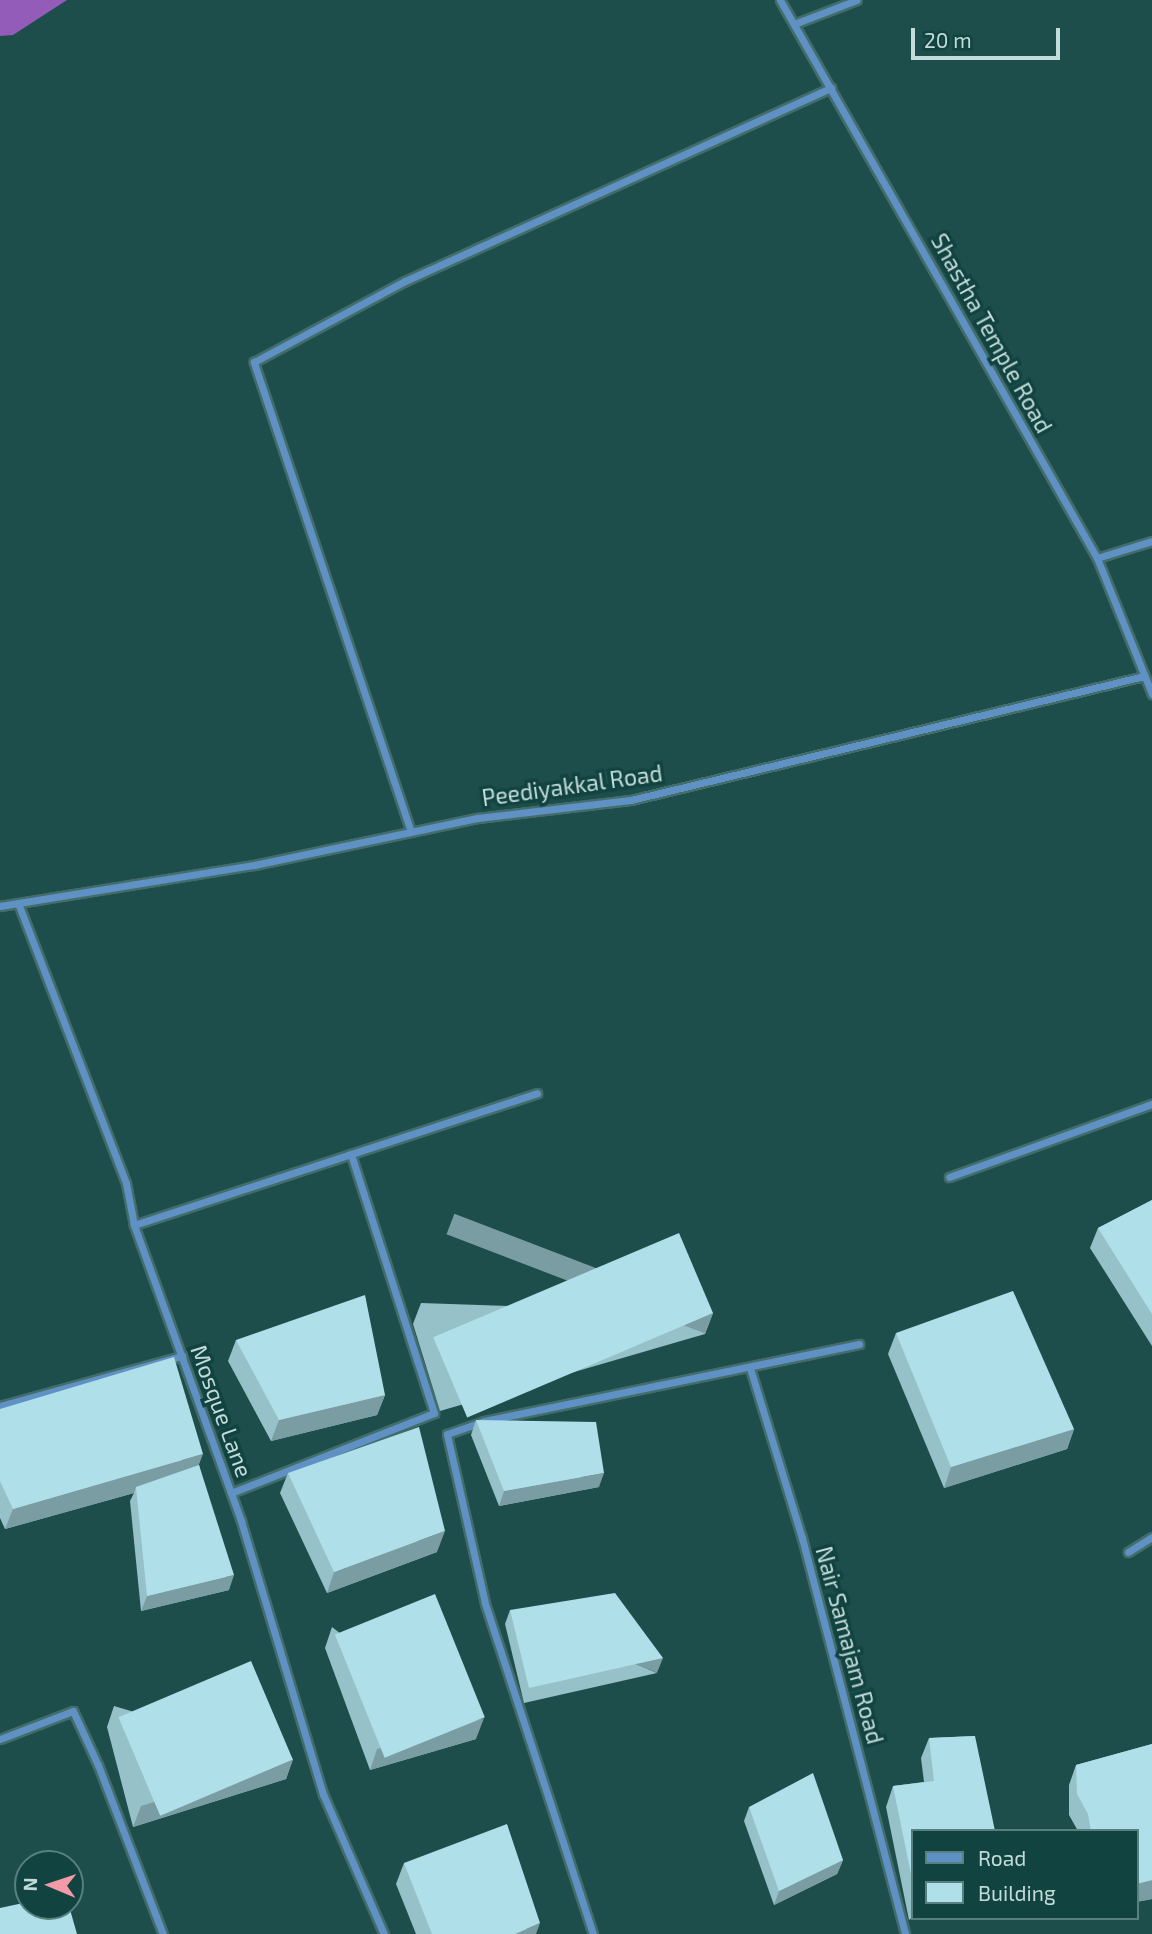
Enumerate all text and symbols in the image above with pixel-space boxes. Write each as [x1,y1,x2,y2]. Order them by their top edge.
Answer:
scale bar [914,14,1063,58]
text: 20 m [924,27,972,52]
street label: Shastha Temple Road [926,228,1058,438]
street label: Peediyakkal Road [480,759,664,811]
street label: Mosque Lane [185,1341,259,1481]
street label: Nair Samajam Road [810,1543,890,1747]
legend [911,1829,1138,1920]
text: Road [978,1845,1026,1870]
north arrow [14,1850,84,1920]
text: N [18,1877,41,1892]
text: Building [978,1880,1056,1905]

